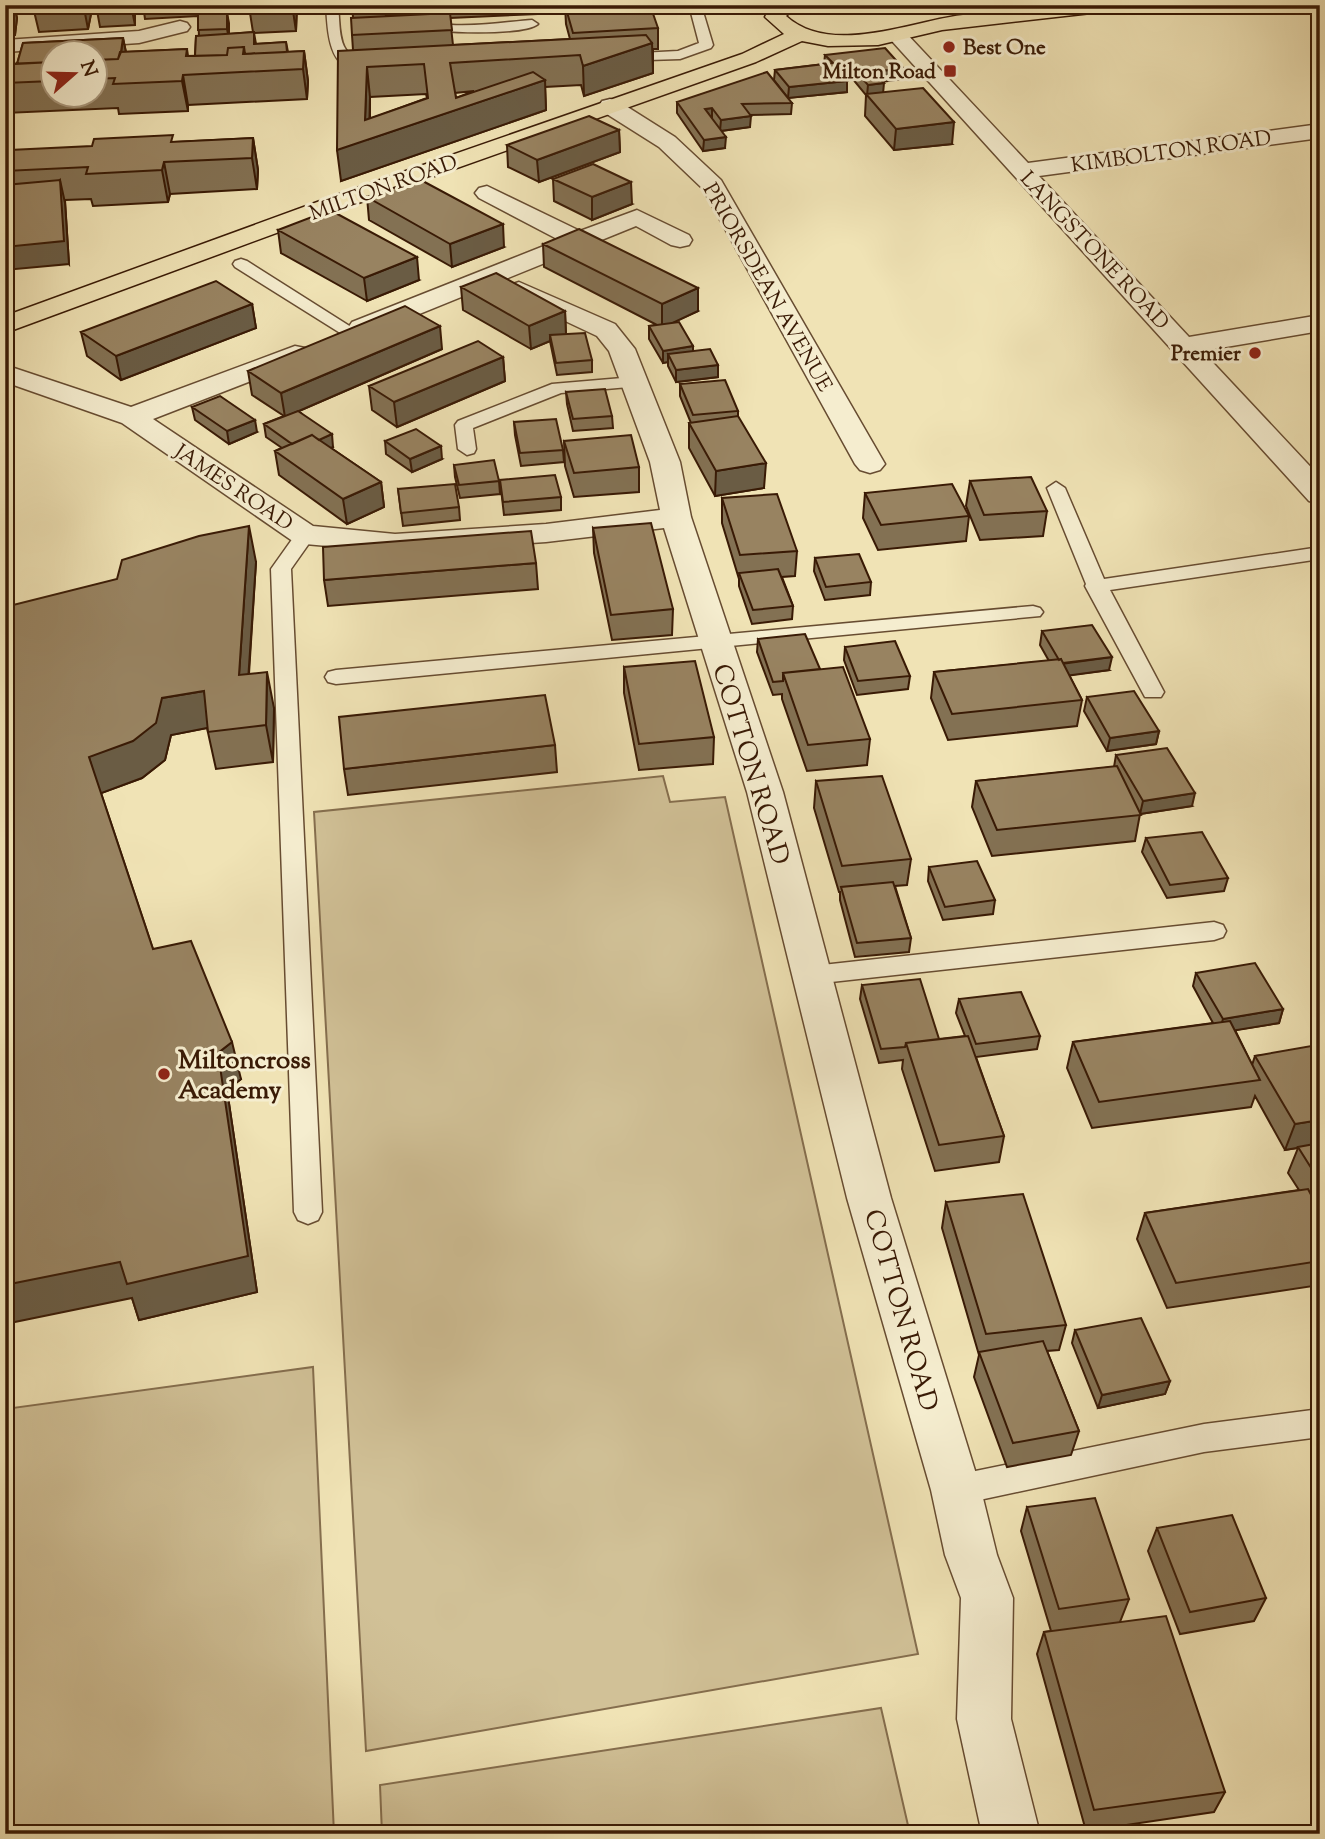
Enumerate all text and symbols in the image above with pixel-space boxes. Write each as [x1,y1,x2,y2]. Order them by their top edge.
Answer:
place label: Best One [963,34,1046,64]
north arrow [38,38,108,108]
marker: Best One [941,39,957,55]
text: N [72,57,103,81]
place label: Milton Road [822,58,936,88]
marker: Milton Road [942,63,958,79]
street label: KIMBOLTON ROAD [1069,124,1273,182]
street label: MILTON ROAD [305,148,462,230]
street label: LANGSTONE ROAD [1012,165,1175,337]
street label: PRIORSDEAN AVENUE [694,178,839,398]
place label: Premier [1171,340,1241,370]
marker: Premier [1247,345,1263,361]
street label: JAMES ROAD [167,437,298,539]
street label: COTTON ROAD [701,660,798,870]
place label: Miltoncross Academy [178,1043,311,1110]
marker: Miltoncross Academy [156,1066,172,1082]
street label: COTTON ROAD [853,1205,946,1416]

